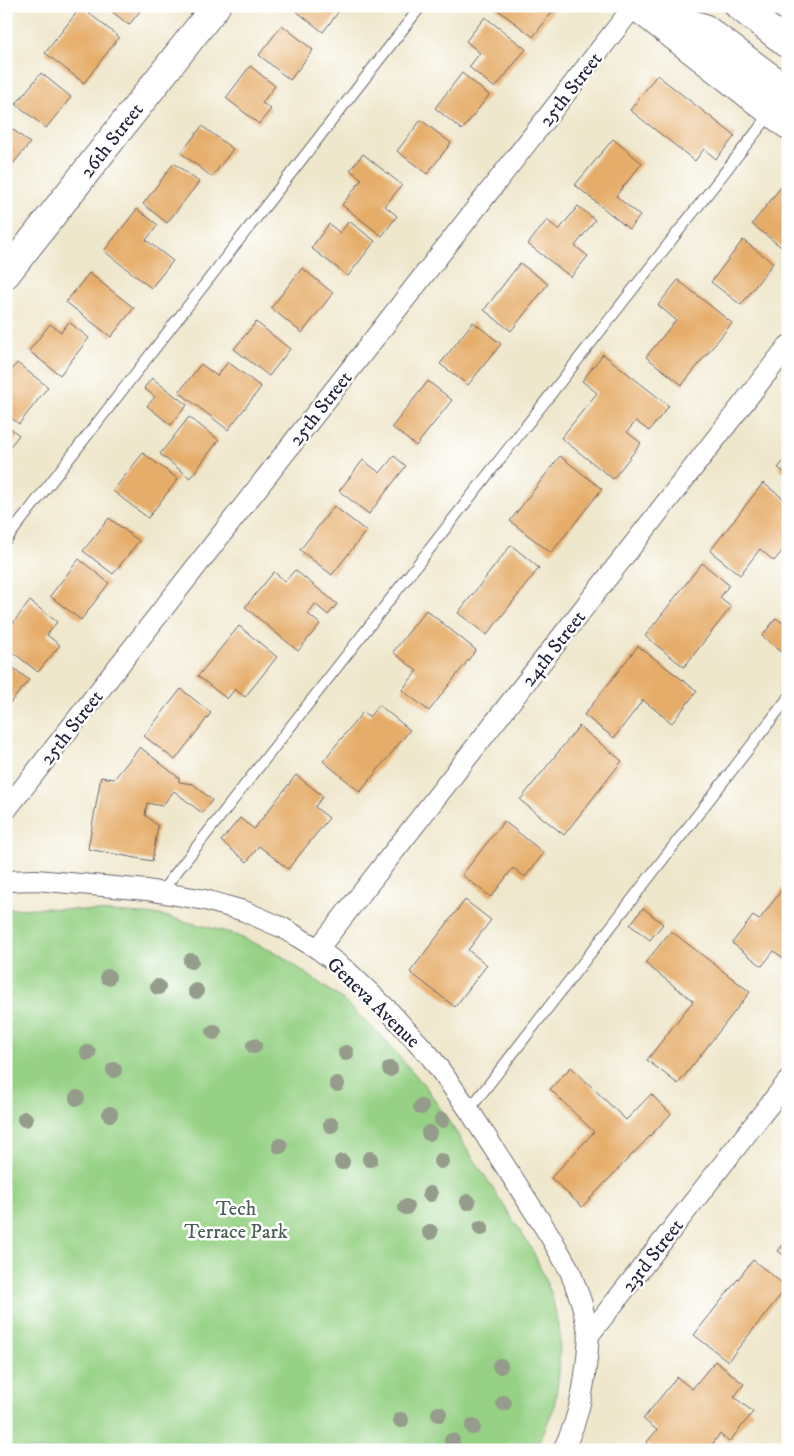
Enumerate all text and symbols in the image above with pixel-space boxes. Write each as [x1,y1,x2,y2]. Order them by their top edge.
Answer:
street label: 25th Street [534,47,608,132]
street label: 26th Street [75,98,149,184]
street label: 25th Street [284,366,358,451]
street label: 24th Street [517,606,592,692]
street label: 25th Street [35,685,109,770]
street label: Geneva Avenue [321,952,425,1054]
park label: Tech Terrace Park [184,1197,288,1245]
street label: 23rd Street [617,1214,690,1298]

